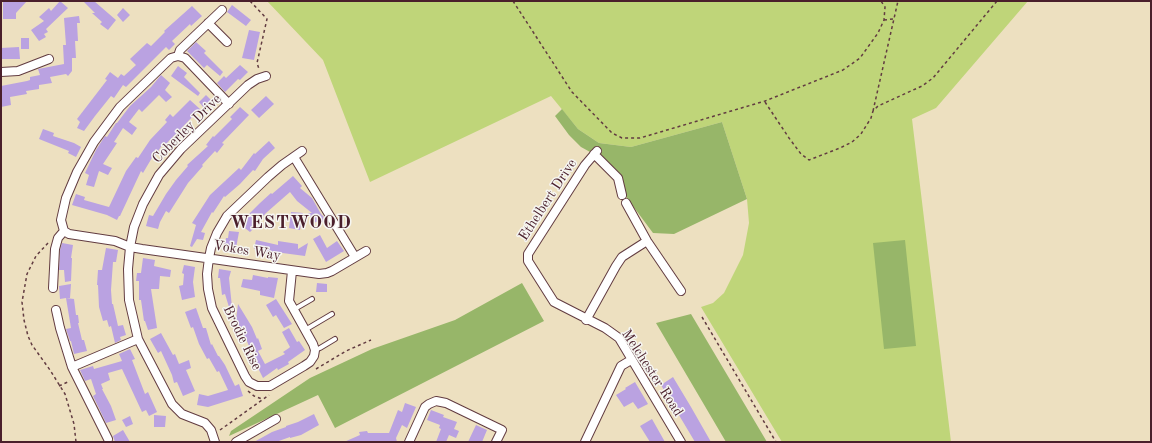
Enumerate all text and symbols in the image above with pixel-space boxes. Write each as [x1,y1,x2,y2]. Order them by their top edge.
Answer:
street label: Coberley Drive [149,91,225,167]
street label: Ethelbert Drive [515,156,581,244]
district label: WESTWOOD [230,212,352,234]
street label: Vokes Way [212,237,282,265]
street label: Brodie Rise [219,303,265,373]
street label: Melchester Road [618,326,686,420]

